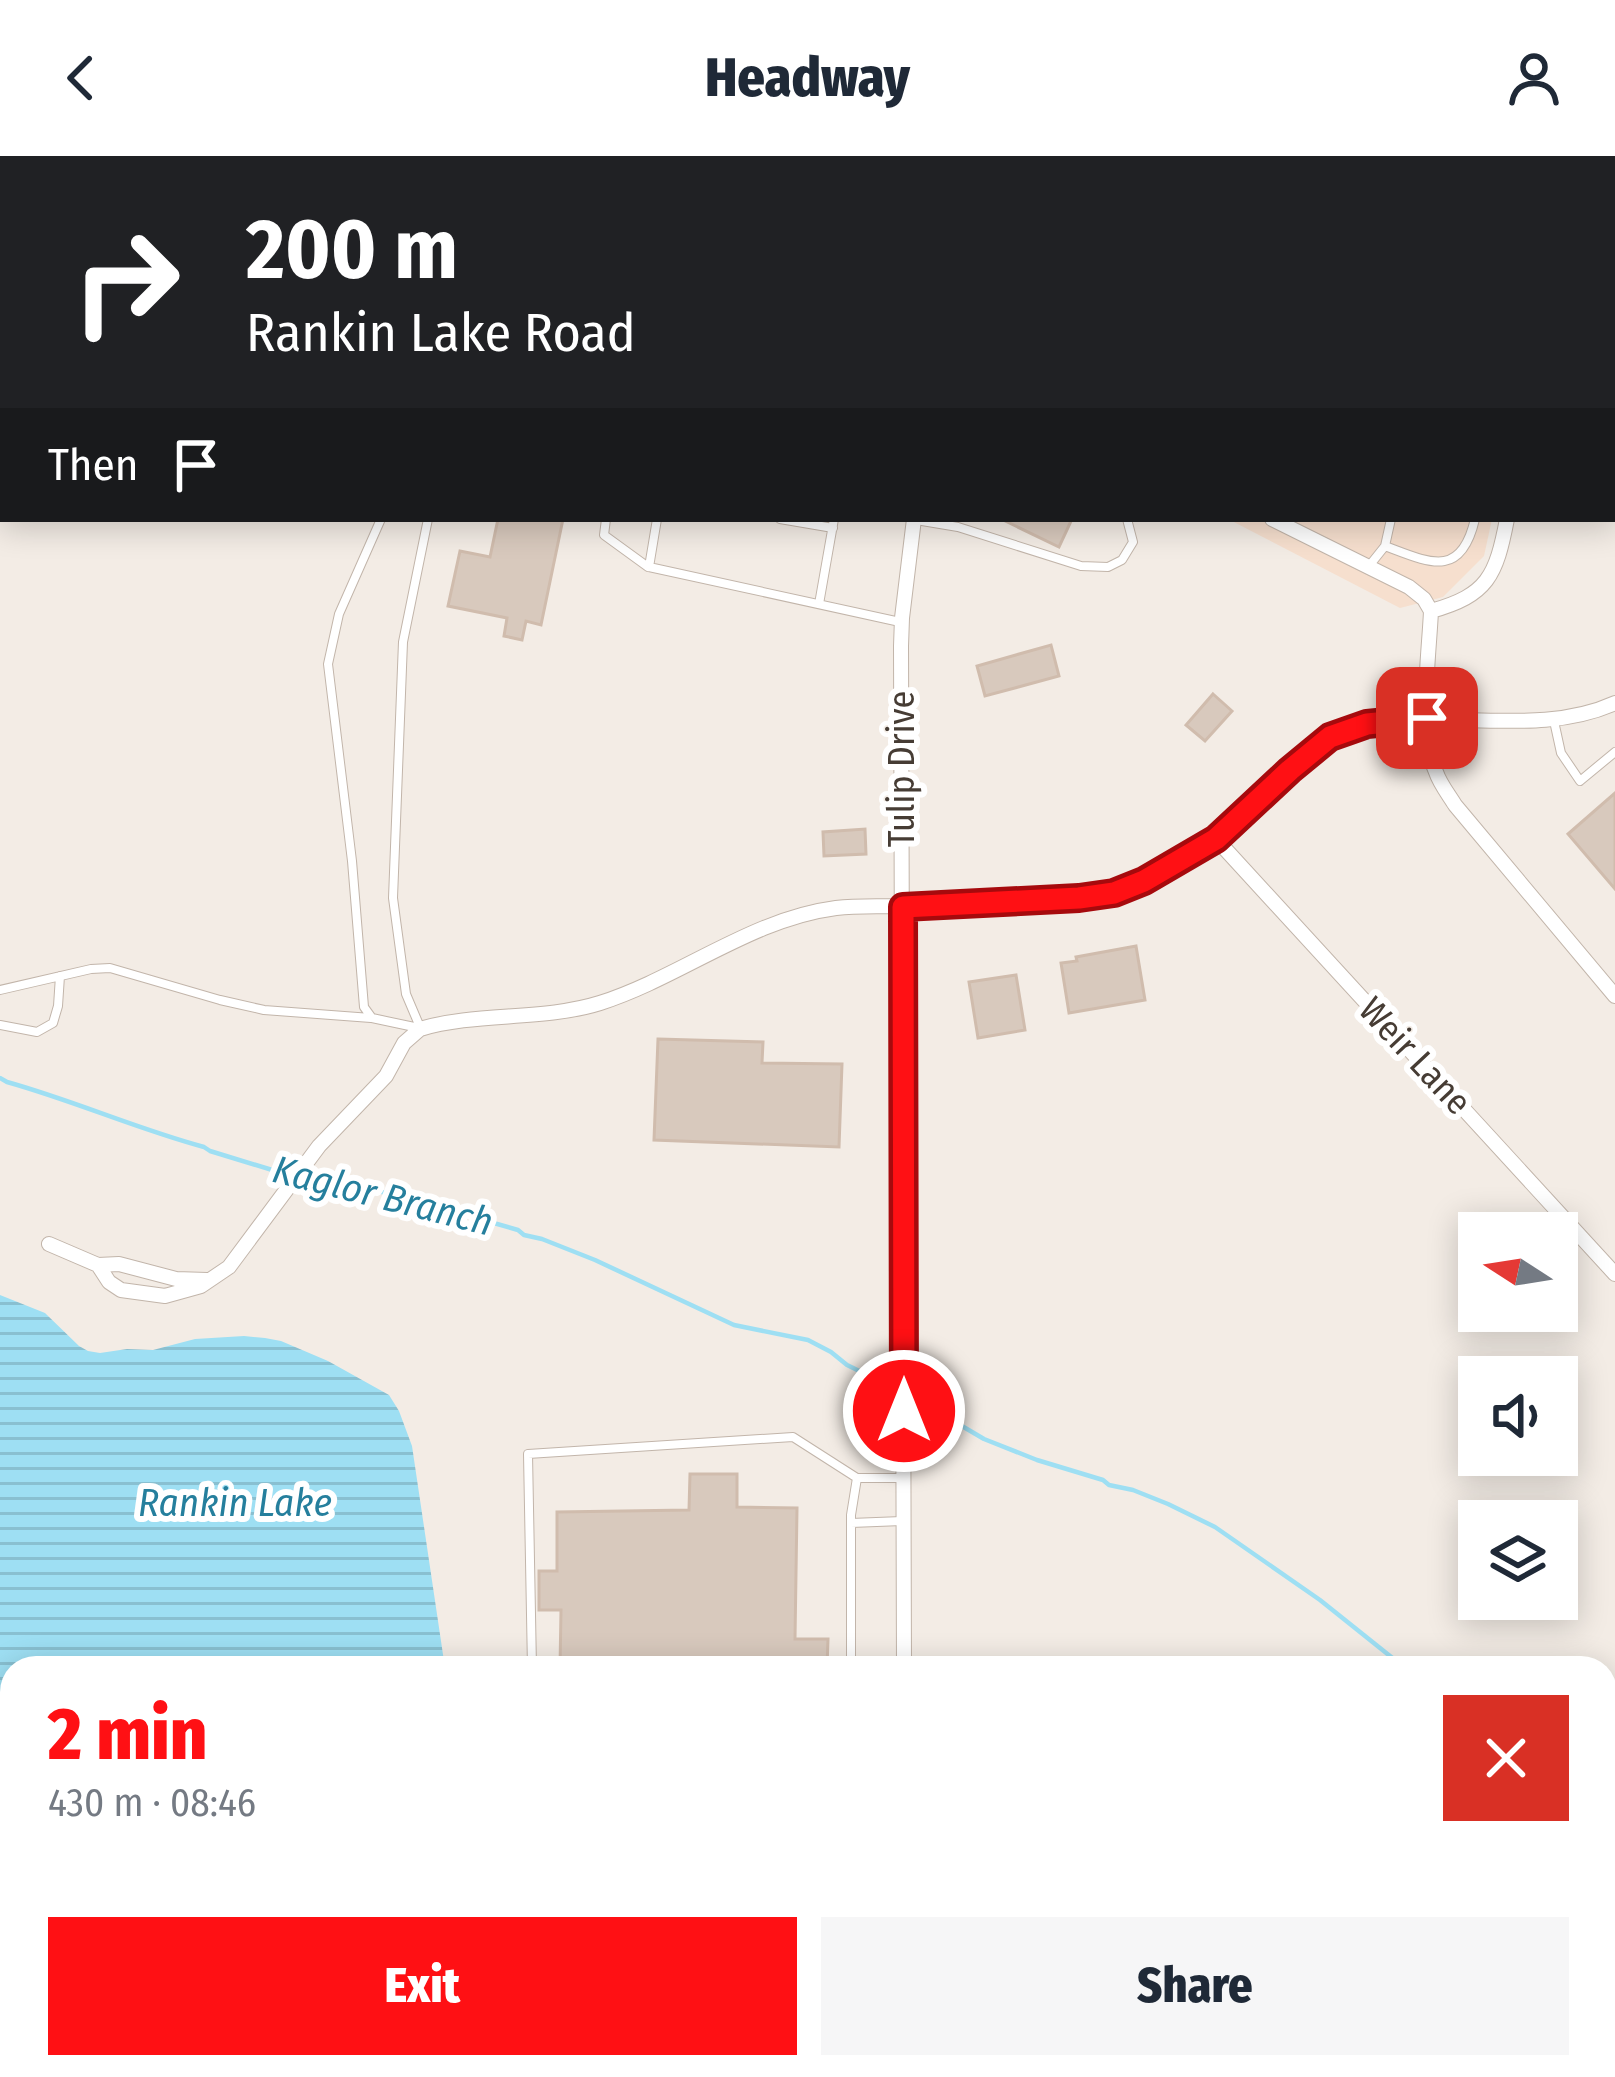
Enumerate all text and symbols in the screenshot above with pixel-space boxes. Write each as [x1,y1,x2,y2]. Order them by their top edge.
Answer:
icon: back [48,45,114,111]
icon: person [1501,45,1567,111]
text: Headway [705,46,910,110]
text: 200 m [246,199,458,300]
icon: right [48,204,204,360]
text: Rankin Lake Road [246,301,636,365]
icon: arrive [163,432,229,498]
text: Then [48,438,139,492]
pin [1376,667,1478,769]
icon: arrive [1394,685,1460,751]
street label: Tulip Drive [880,691,924,847]
street label: Weir Lane [1350,988,1480,1124]
water label: Kaglor Branch [268,1146,498,1246]
north arrow [1458,1212,1578,1332]
map controls [1458,1212,1578,1620]
position arrow [841,1348,967,1474]
button: sound [1458,1356,1578,1476]
water label: Rankin Lake [138,1480,332,1526]
button: layers [1458,1500,1578,1620]
text: 2 min [48,1692,207,1778]
button: close [1443,1695,1569,1821]
text: 430 m · 08:46 [48,1780,256,1826]
button: Exit [48,1917,797,2055]
button: Share [821,1917,1569,2055]

